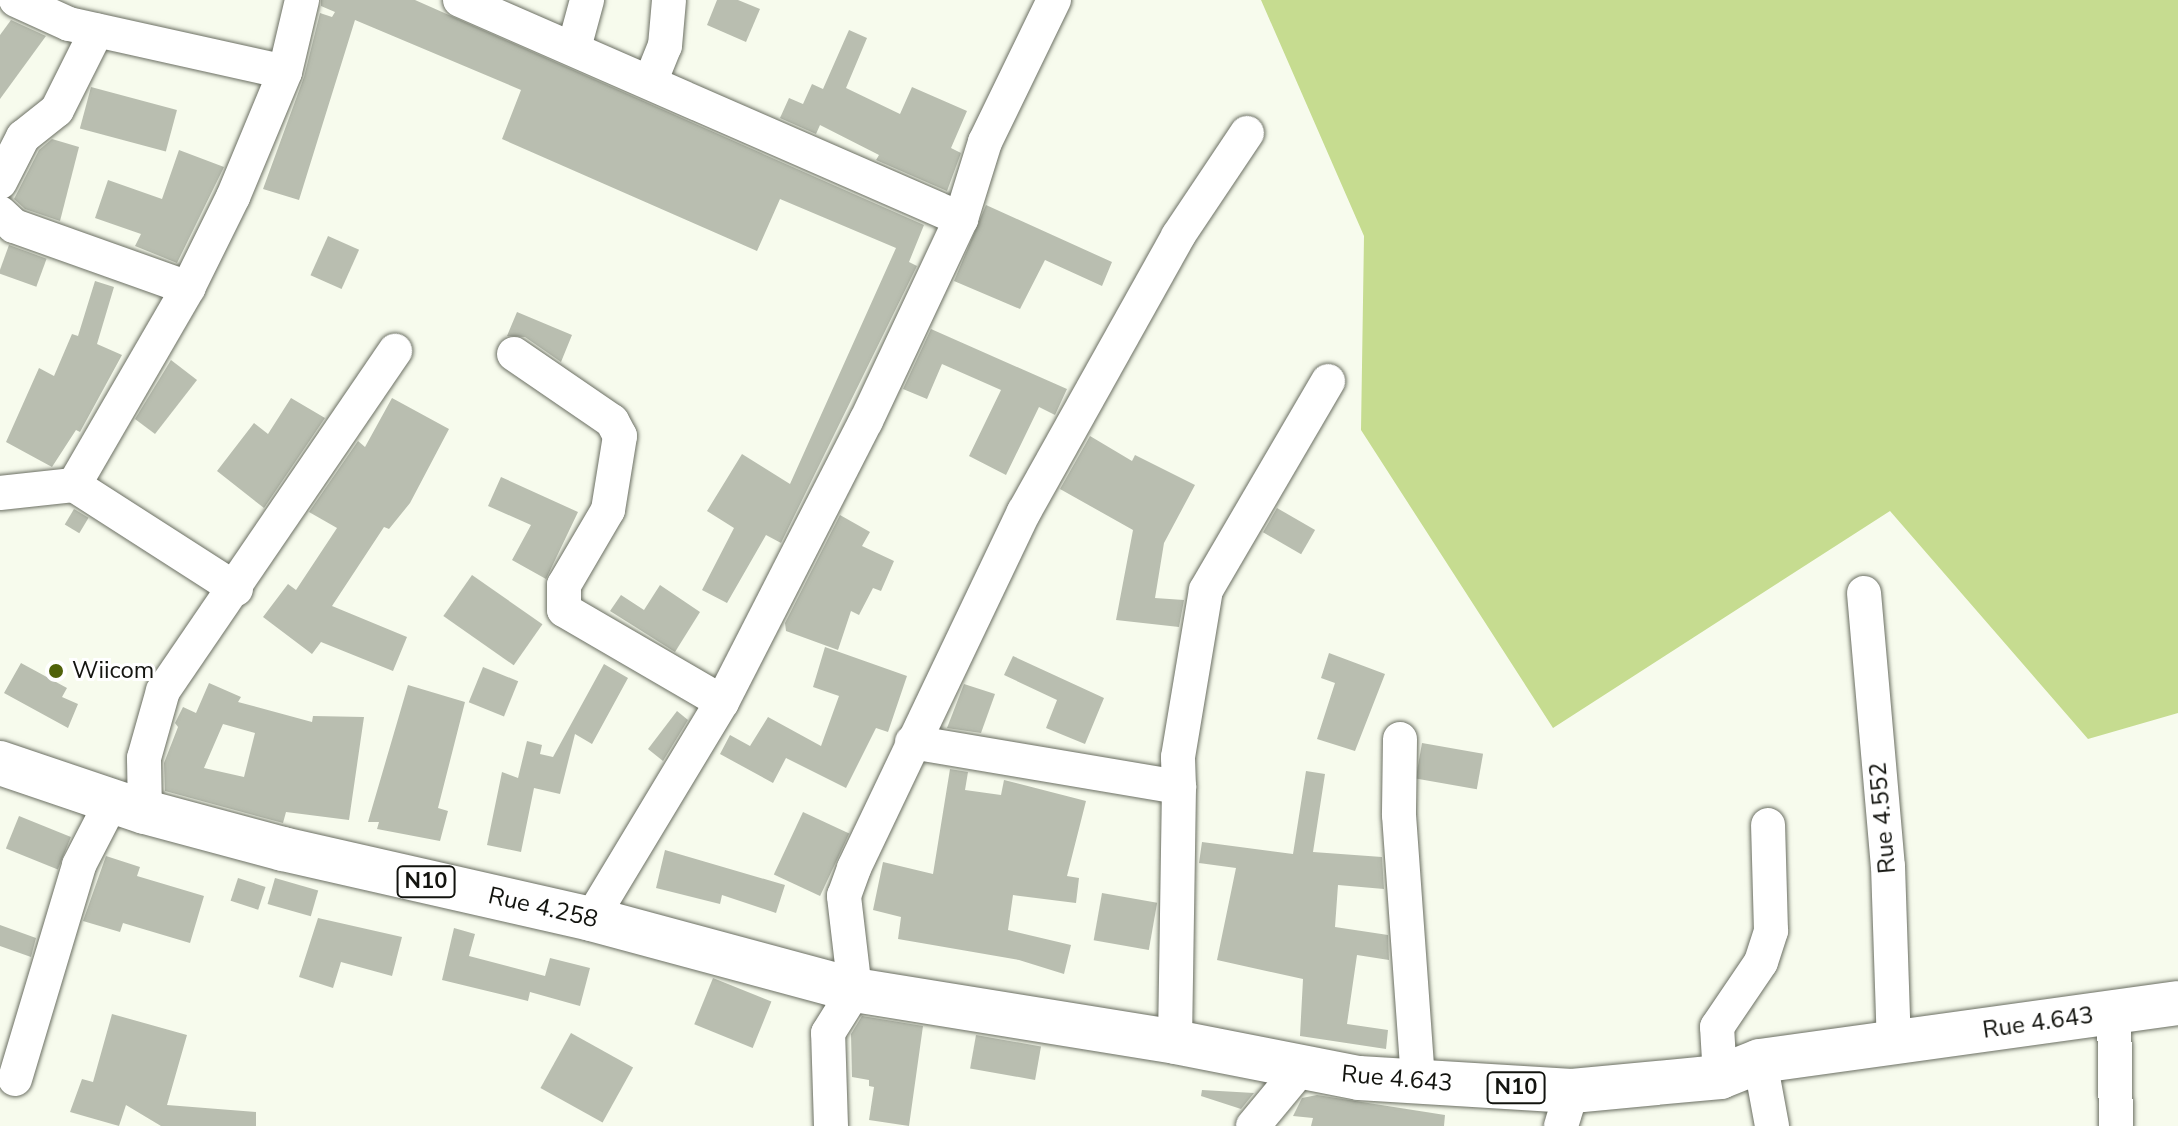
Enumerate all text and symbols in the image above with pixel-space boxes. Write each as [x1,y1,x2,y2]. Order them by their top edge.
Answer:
place label: Wiicom [72,657,154,685]
marker: Wiicom [47,662,65,680]
street label: Rue 4.552 [1864,761,1902,875]
road number: N10 [396,864,456,900]
street label: Rue 4.258 [485,881,601,935]
street label: Rue 4.643 [1981,1001,2095,1045]
street label: Rue 4.643 [1340,1060,1454,1098]
road number: N10 [1486,1070,1546,1106]

